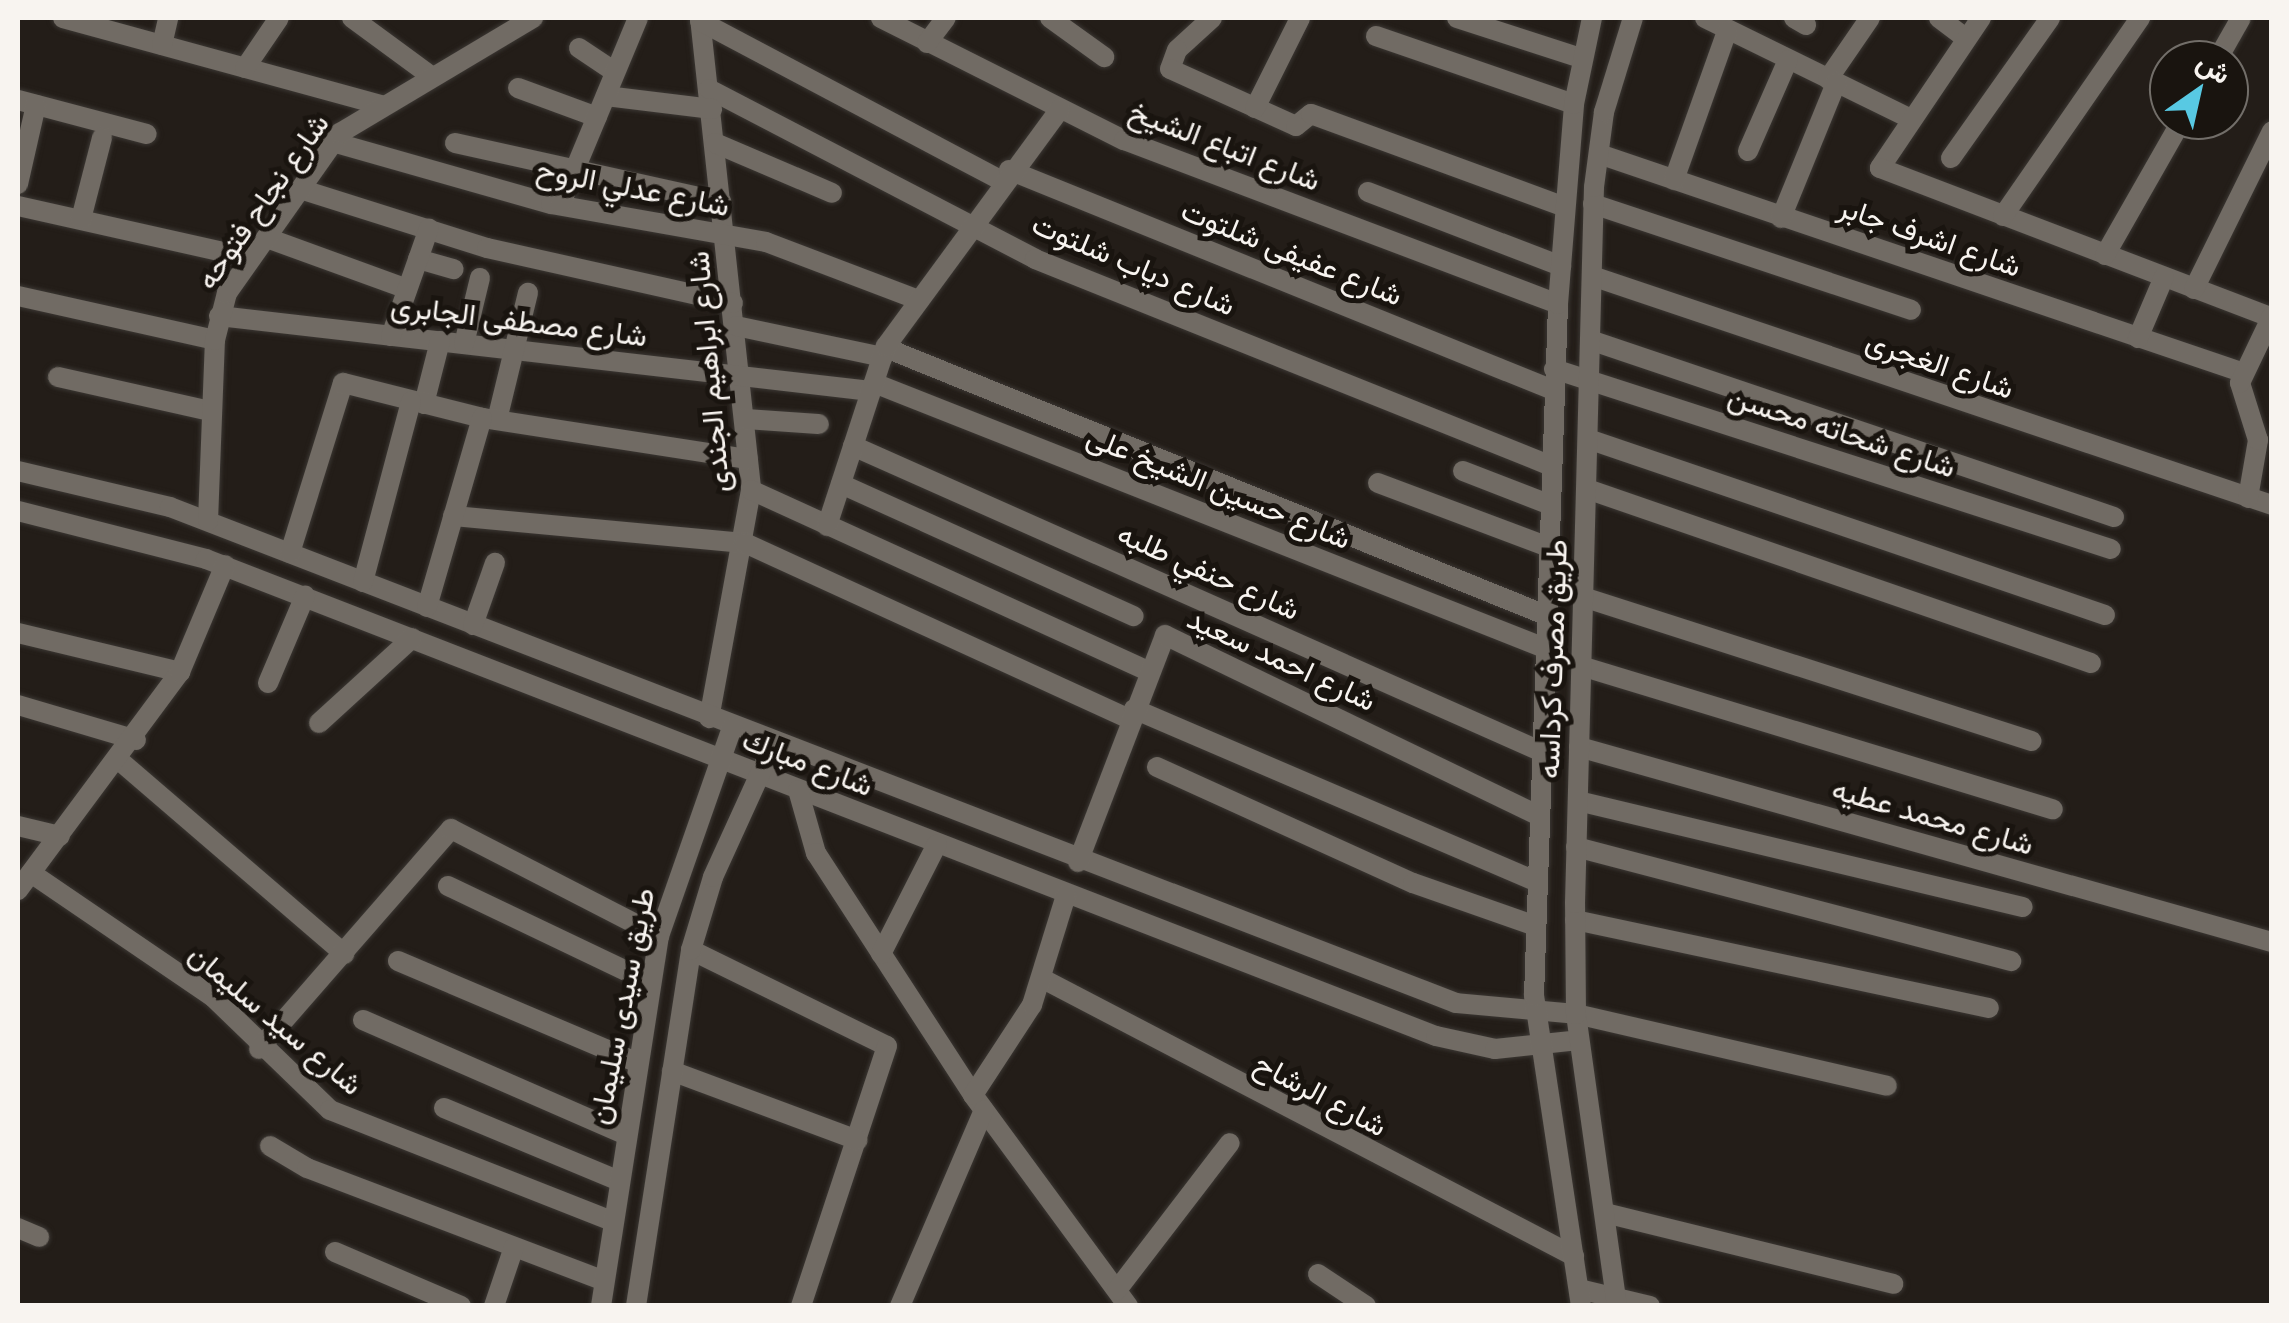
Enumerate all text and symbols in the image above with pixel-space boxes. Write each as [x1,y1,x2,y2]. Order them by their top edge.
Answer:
north arrow [2149,40,2249,140]
text: ش [2190,42,2239,92]
street label: شارع اتباع الشيخ [1124,92,1326,198]
street label: شارع نجاح فتوحه [188,106,336,296]
street label: شارع عدلي الروح [533,151,733,223]
street label: شارع اشرف جابر [1834,188,2026,284]
street label: شارع عفيفى شلتوت [1176,191,1408,313]
street label: شارع دياب شلتوت [1027,205,1241,323]
street label: شارع ابراهيم الجندى [680,250,736,494]
street label: شارع مصطفى الجابرى [389,286,649,354]
street label: شارع الغجرى [1861,322,2019,406]
street label: شارع شحاته محسن [1724,377,1960,485]
street label: شارع حسين الشيخ على [1082,418,1356,556]
street label: شارع حنفي طلبه [1112,515,1306,627]
street label: طريق مصرف كرداسه [1530,539,1574,779]
street label: شارع احمد سعيد [1182,600,1382,718]
street label: شارع مبارك [738,721,878,803]
street label: شارع محمد عطيه [1828,770,2038,862]
street label: طريق سيدى سليمان [580,885,662,1127]
street label: شارع سيد سليمان [182,936,370,1102]
street label: شارع الرشاح [1249,1044,1393,1144]

